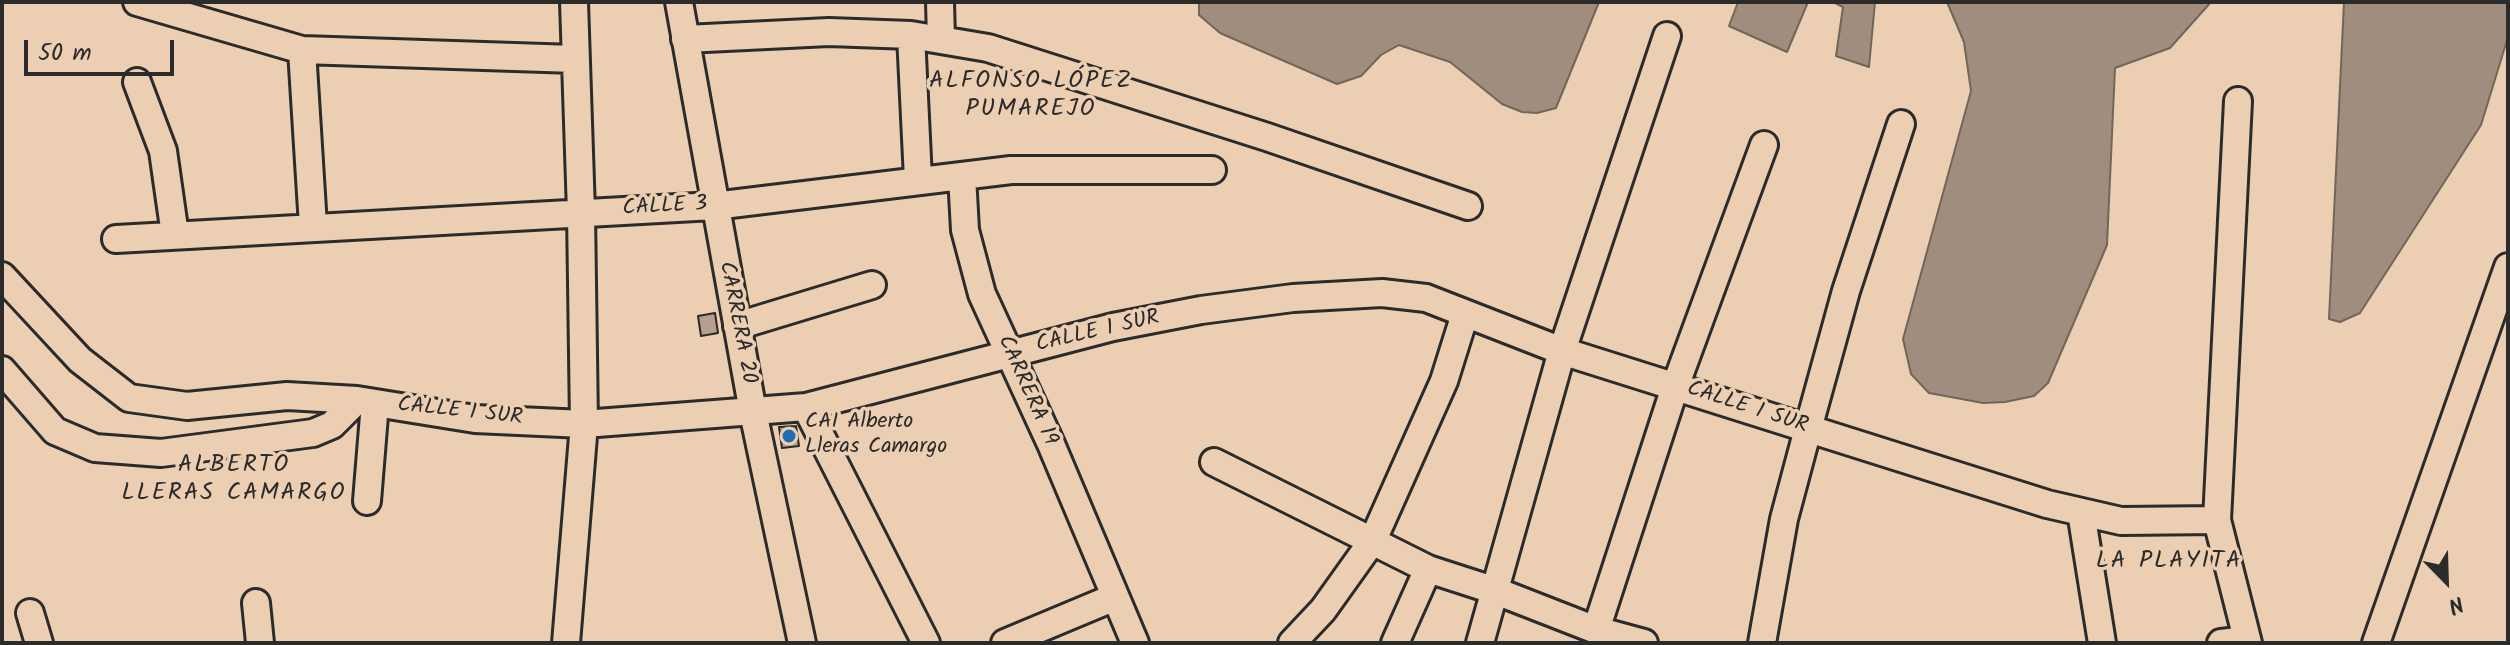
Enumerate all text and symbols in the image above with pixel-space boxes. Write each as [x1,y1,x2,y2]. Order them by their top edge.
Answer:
scale bar [28,24,178,74]
text: 50 m [38,34,92,73]
district label: ALFONSO LÓPEZ PUMAREJO [929,69,1133,125]
street label: CALLE 3 [622,193,708,223]
street label: CARRERA 20 [711,260,761,386]
street label: CALLE 1 SUR [1034,306,1162,360]
street label: CARRERA 19 [990,332,1062,450]
street label: CALLE 1 SUR [1683,377,1811,441]
street label: CALLE 1 SUR [396,393,524,433]
place label: CAI Alberto Lleras Camargo [805,410,947,462]
marker: CAI Alberto Lleras Camargo [780,427,798,445]
district label: ALBERTO LLERAS CAMARGO [121,453,347,509]
north arrow [2406,541,2486,621]
district label: LA PLAYITA [2096,549,2242,577]
text: N [2442,585,2469,622]

